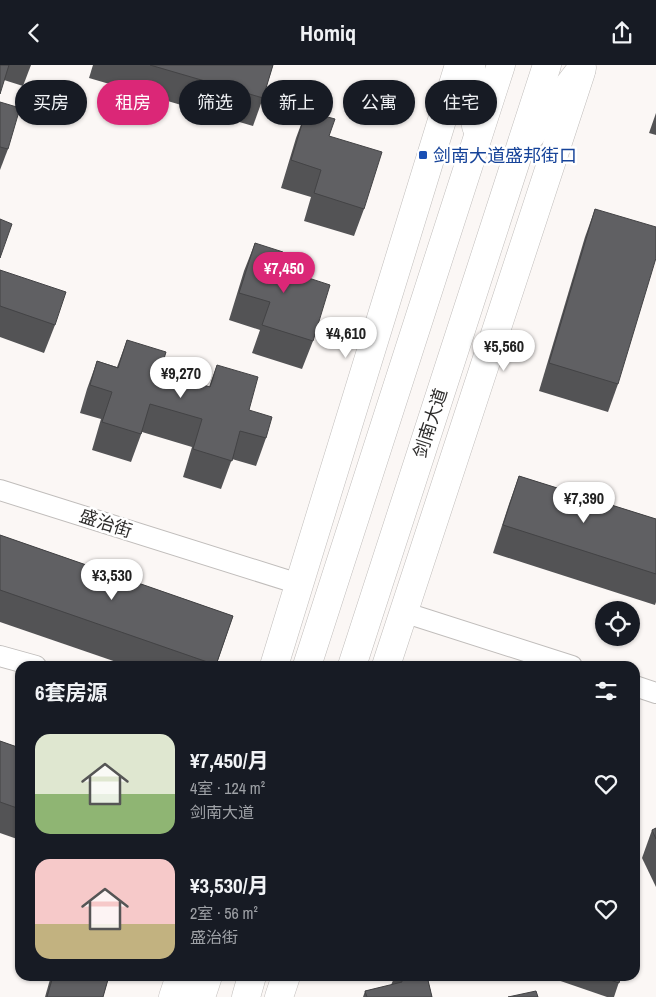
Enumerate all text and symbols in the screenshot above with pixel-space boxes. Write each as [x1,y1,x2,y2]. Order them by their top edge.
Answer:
text: Homiq [300,18,356,48]
icon: back [20,19,48,47]
icon: share [608,19,636,47]
chip: 买房 [15,80,87,125]
chip: 租房 [97,80,169,125]
chip: 筛选 [179,80,251,125]
chip: 新上 [261,80,333,125]
chip: 公寓 [343,80,415,125]
chip: 住宅 [425,80,497,125]
place label: 剑南大道盛邦街口 [433,143,577,168]
marker: 剑南大道盛邦街口 [417,149,429,161]
pin: ¥7,450 [243,251,325,294]
text: ¥7,450 [264,257,304,279]
pin: ¥4,610 [305,317,387,359]
text: ¥4,610 [326,322,366,344]
pin: ¥5,560 [463,329,545,372]
text: ¥5,560 [484,335,524,357]
pin: ¥9,270 [140,357,222,399]
text: ¥9,270 [161,362,201,384]
street label: 剑南大道 [407,385,453,461]
pin: ¥7,390 [543,481,625,524]
text: ¥7,390 [564,487,604,509]
street label: 盛治街 [76,503,136,543]
pin: ¥3,530 [71,559,153,601]
text: ¥3,530 [92,564,132,586]
map controls [595,601,640,646]
button: locate [595,601,640,646]
icon: filters [592,677,620,705]
text: 6套房源 [35,678,108,707]
text: ¥7,450/月 [190,746,268,775]
icon: home [75,754,135,814]
icon: heart [592,770,620,798]
text: 4室 · 124 m² [190,777,265,799]
text: 剑南大道 [190,801,254,823]
text: ¥3,530/月 [190,871,268,900]
icon: home [75,879,135,939]
icon: heart [592,895,620,923]
text: 2室 · 56 m² [190,902,258,924]
text: 盛治街 [190,926,238,948]

